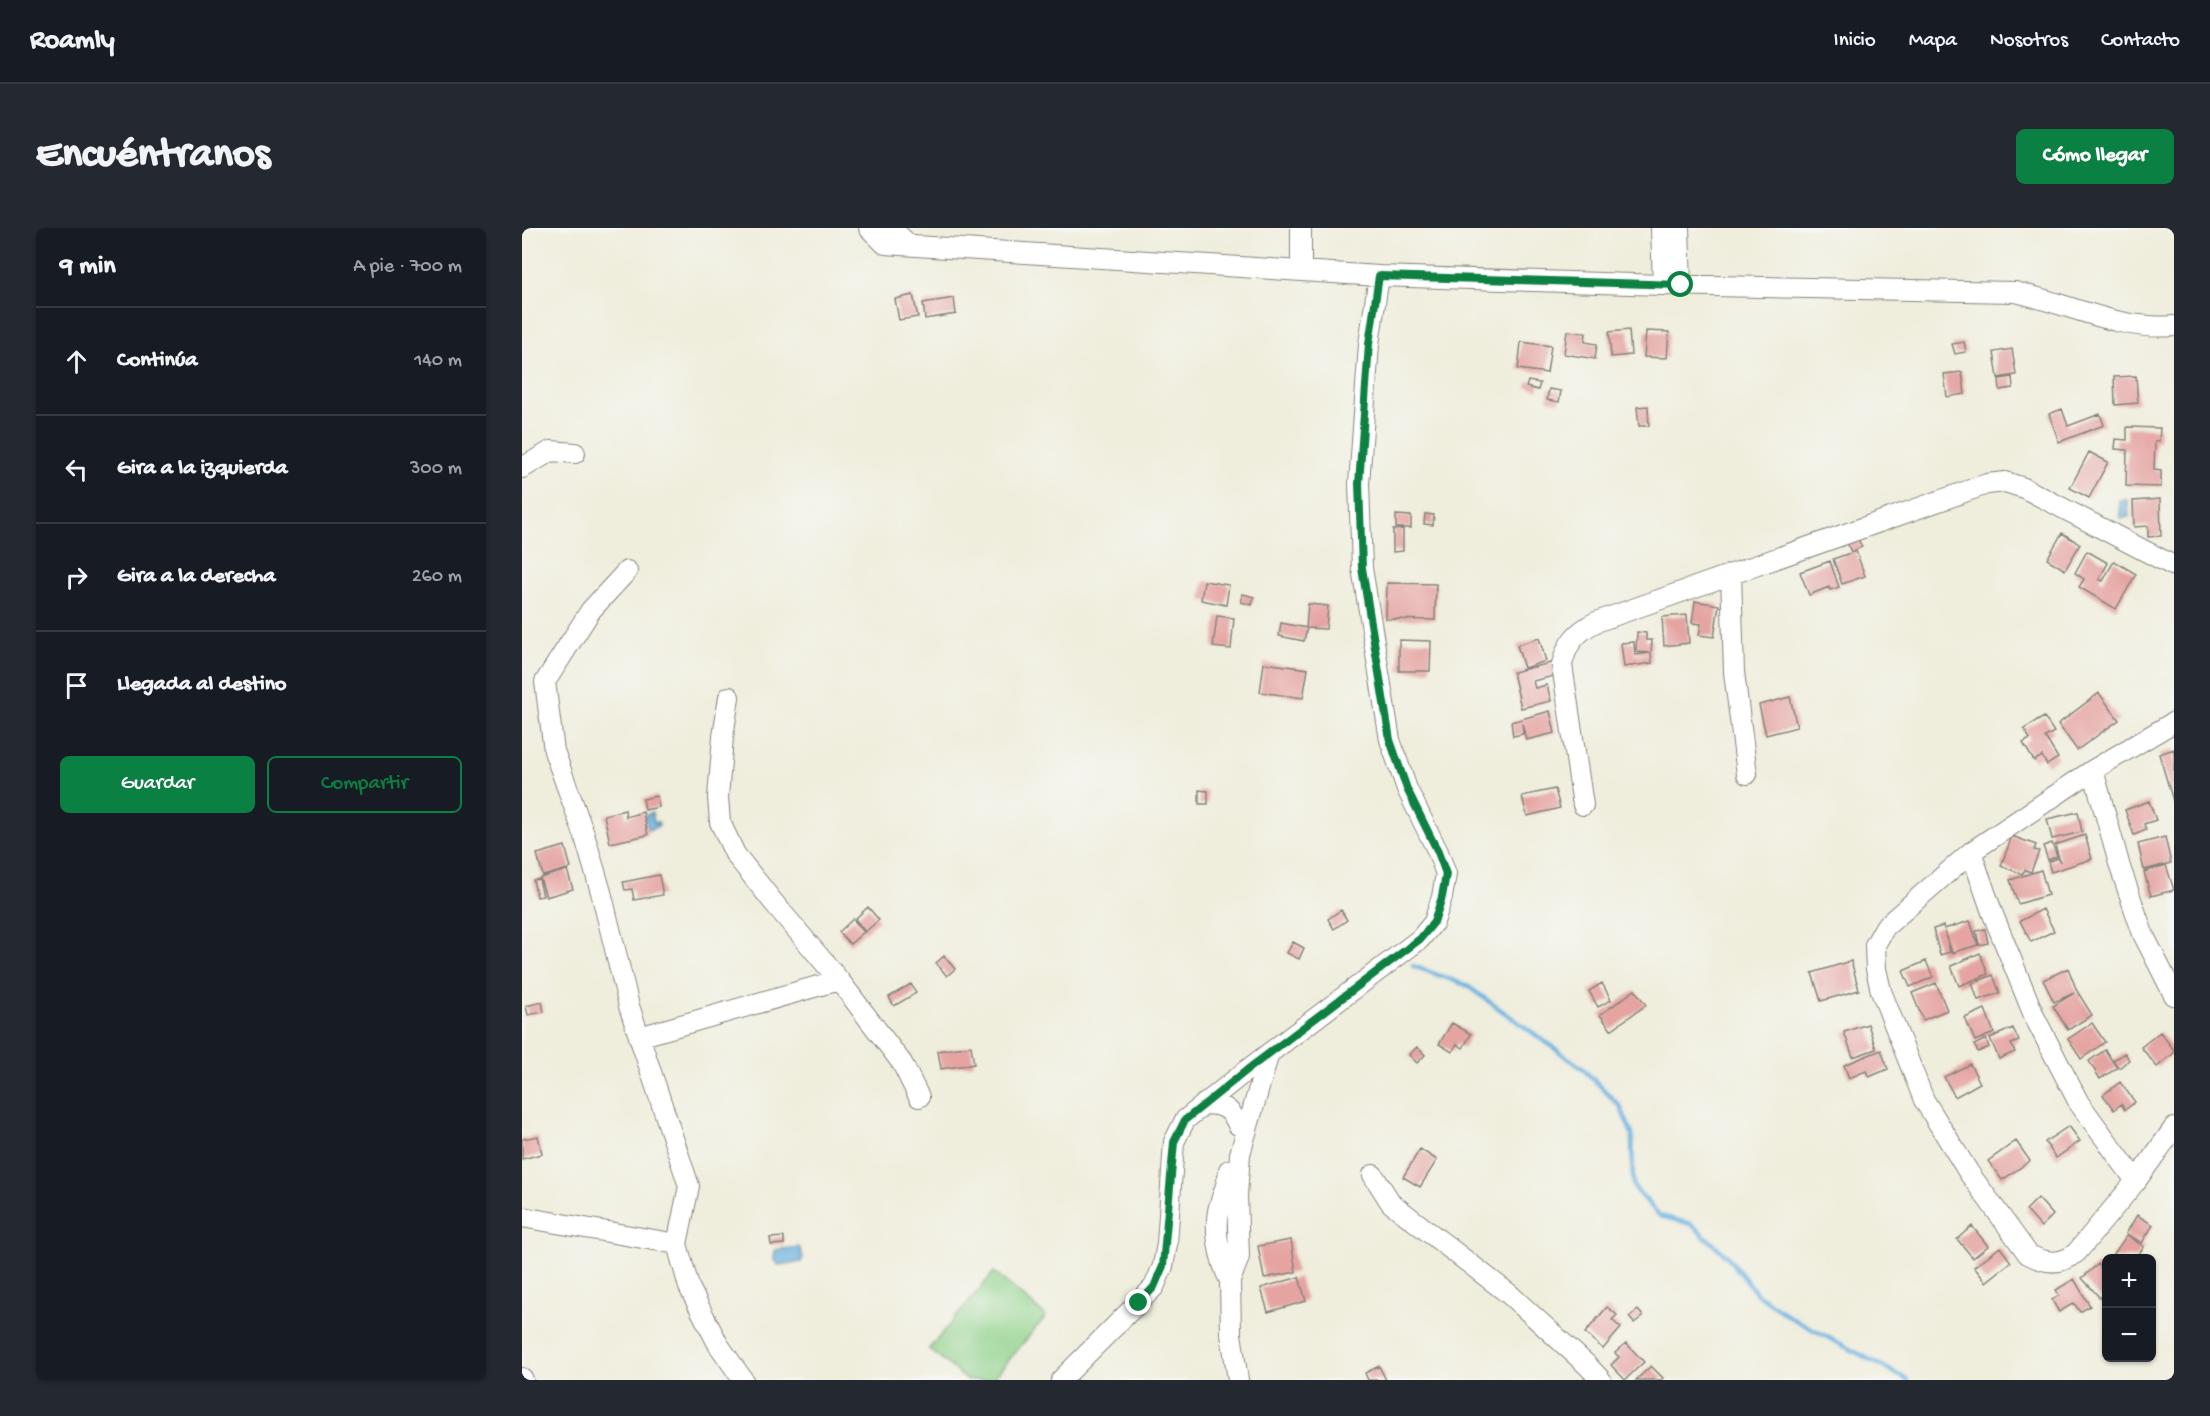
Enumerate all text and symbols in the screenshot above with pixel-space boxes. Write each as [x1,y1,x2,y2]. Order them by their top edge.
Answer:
text: Roamly [30,25,115,58]
text: Inicio [1834,29,1876,54]
text: Mapa [1909,29,1957,54]
text: Nosotros [1990,29,2068,54]
text: Contacto [2101,29,2180,54]
button: Cómo llegar [2016,129,2174,184]
text: Encuéntranos [36,132,270,181]
text: 9 min [60,252,116,283]
text: A pie · 700 m [353,256,462,279]
route start [1667,271,1693,297]
icon: ahead [60,345,93,378]
text: Continúa [117,348,198,374]
text: 140 m [414,350,462,373]
icon: left [60,453,93,486]
text: Gira a la izquierda [117,456,288,482]
text: 300 m [410,458,462,481]
icon: right [60,561,93,594]
text: Gira a la derecha [117,564,275,590]
text: 260 m [412,566,462,589]
icon: arrive [60,669,93,702]
text: Llegada al destino [117,672,287,698]
button: Guardar [60,756,255,813]
button: Compartir [267,756,462,813]
map controls [2102,1254,2156,1362]
button: + [2102,1254,2156,1308]
route end [1125,1289,1151,1315]
button: − [2102,1308,2156,1362]

